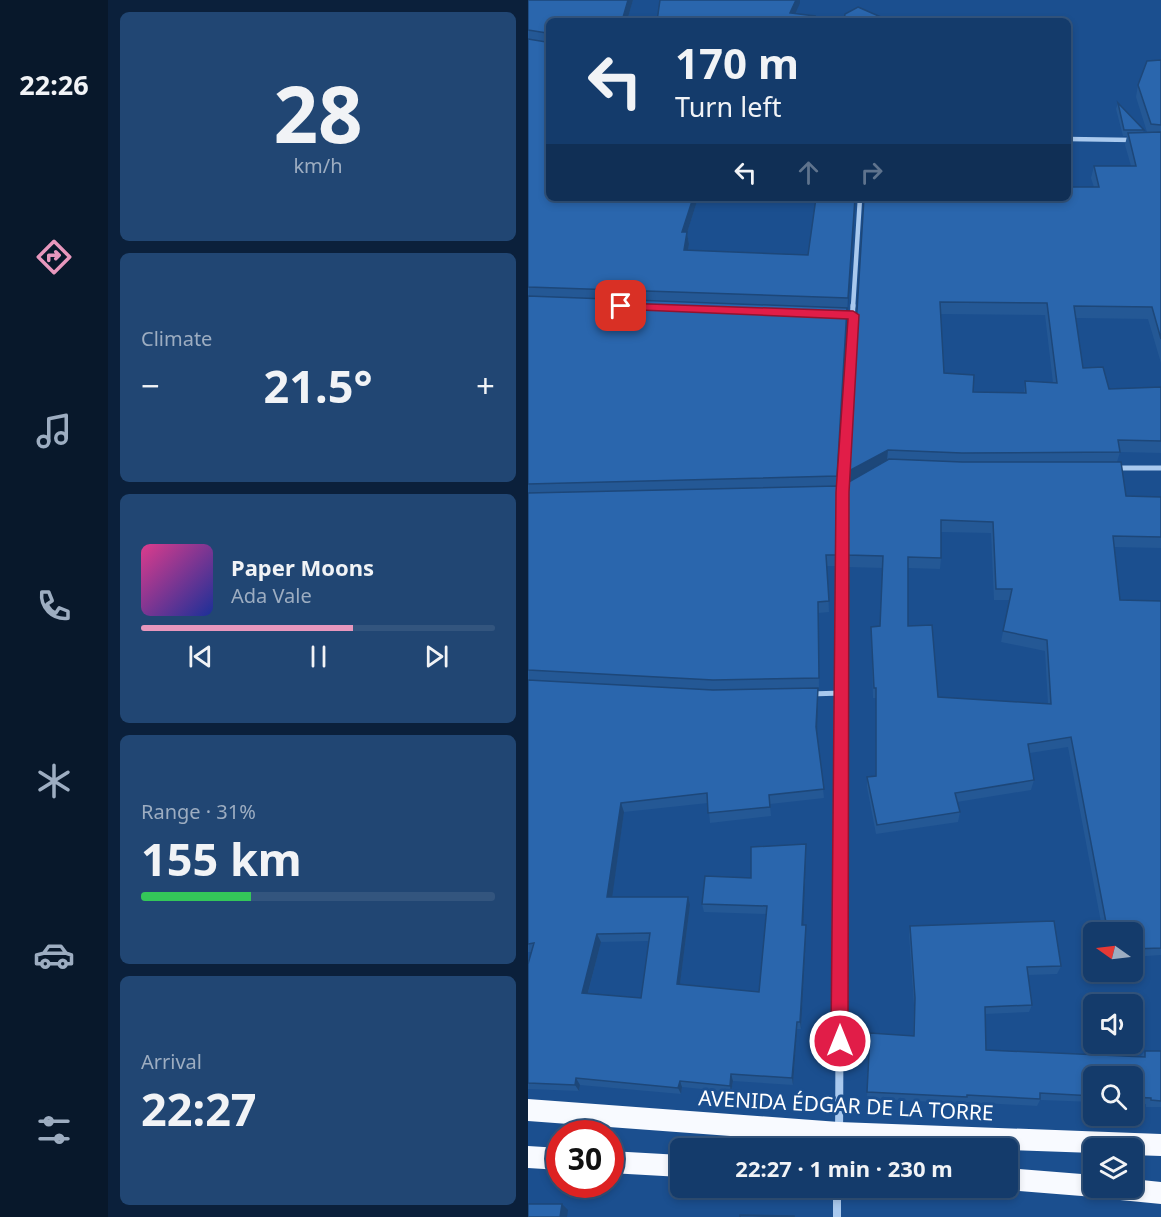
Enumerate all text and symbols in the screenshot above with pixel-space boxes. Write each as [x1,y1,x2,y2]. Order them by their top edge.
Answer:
text: 170 m [675,34,799,91]
icon: left [576,42,654,120]
text: 28 [273,60,363,166]
text: 22:26 [19,66,89,103]
text: Turn left [675,88,781,125]
text: km/h [293,152,343,179]
icon: left [729,156,762,189]
icon: ahead [792,156,825,189]
icon: right [855,156,888,189]
icon: directions [33,236,75,278]
pin [595,280,646,331]
icon: arrive [604,289,637,322]
text: Climate [141,325,212,352]
text: 21.5° [264,355,372,416]
text: − [141,363,160,408]
text: + [476,363,495,408]
icon: music [33,410,75,452]
text: Paper Moons [231,552,374,582]
text: Ada Vale [231,582,312,609]
icon: phone [33,585,75,627]
icon: previous [184,640,217,673]
icon: pause [302,640,335,673]
icon: next [420,640,453,673]
icon: climate [33,760,75,802]
text: Range · 31% [141,798,256,825]
text: 155 km [141,828,302,889]
north arrow [1083,922,1143,982]
map controls [1083,922,1143,1198]
icon: car [33,934,75,976]
button: sound [1083,994,1143,1054]
position arrow [808,1009,872,1073]
text: Arrival [141,1048,202,1075]
button: search [1083,1066,1143,1126]
text: 22:27 [141,1078,257,1139]
street label: AVENIDA ÉDGAR DE LA TORRE [698,1083,994,1127]
icon: filters [33,1109,75,1151]
speed limit sign: 30 [546,1120,624,1198]
button: layers [1083,1138,1143,1198]
text: 22:27 · 1 min · 230 m [735,1153,953,1183]

